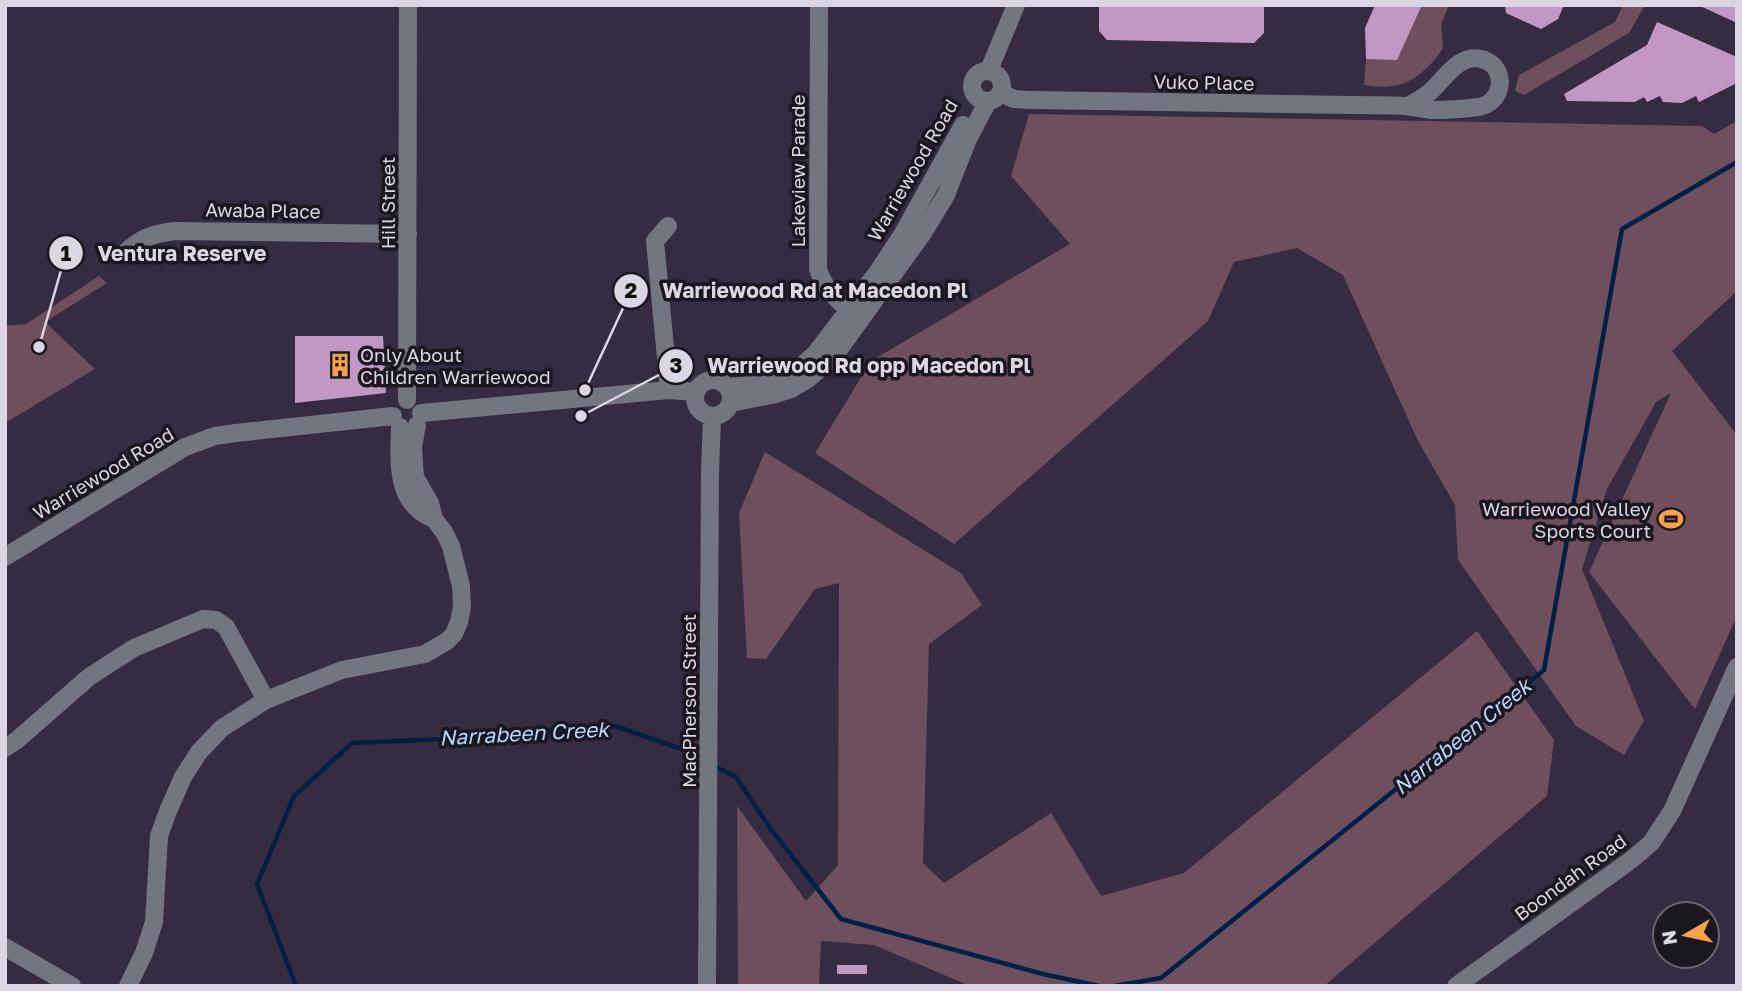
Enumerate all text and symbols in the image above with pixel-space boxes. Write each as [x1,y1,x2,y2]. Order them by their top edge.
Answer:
street label: Vuko Place [1154,70,1254,94]
street label: Lakeview Parade [786,94,809,248]
street label: Warriewood Road [862,95,962,245]
street label: Hill Street [376,157,399,249]
street label: Awaba Place [205,197,321,223]
callout: Ventura Reserve [49,232,281,274]
text: 1 [61,240,72,266]
text: Ventura Reserve [97,240,267,266]
callout: Warriewood Rd at Macedon Pl [614,270,982,312]
text: 2 [625,277,638,303]
text: Warriewood Rd at Macedon Pl [662,277,968,303]
place label: Only About Children Warriewood [360,343,551,388]
callout: Warriewood Rd opp Macedon Pl [658,345,1045,387]
building icon: Only About Children Warriewood [326,351,354,379]
text: 3 [670,352,682,378]
text: Warriewood Rd opp Macedon Pl [707,352,1031,378]
street label: Warriewood Road [29,422,177,524]
place label: Warriewood Valley Sports Court [1482,497,1651,542]
sports icon: Warriewood Valley Sports Court [1657,505,1685,533]
street label: MacPherson Street [677,614,700,788]
water label: Narrabeen Creek [1388,671,1538,800]
water label: Narrabeen Creek [439,715,612,750]
street label: Boondah Road [1510,829,1630,925]
north arrow [1651,900,1721,970]
text: N [1656,929,1681,947]

